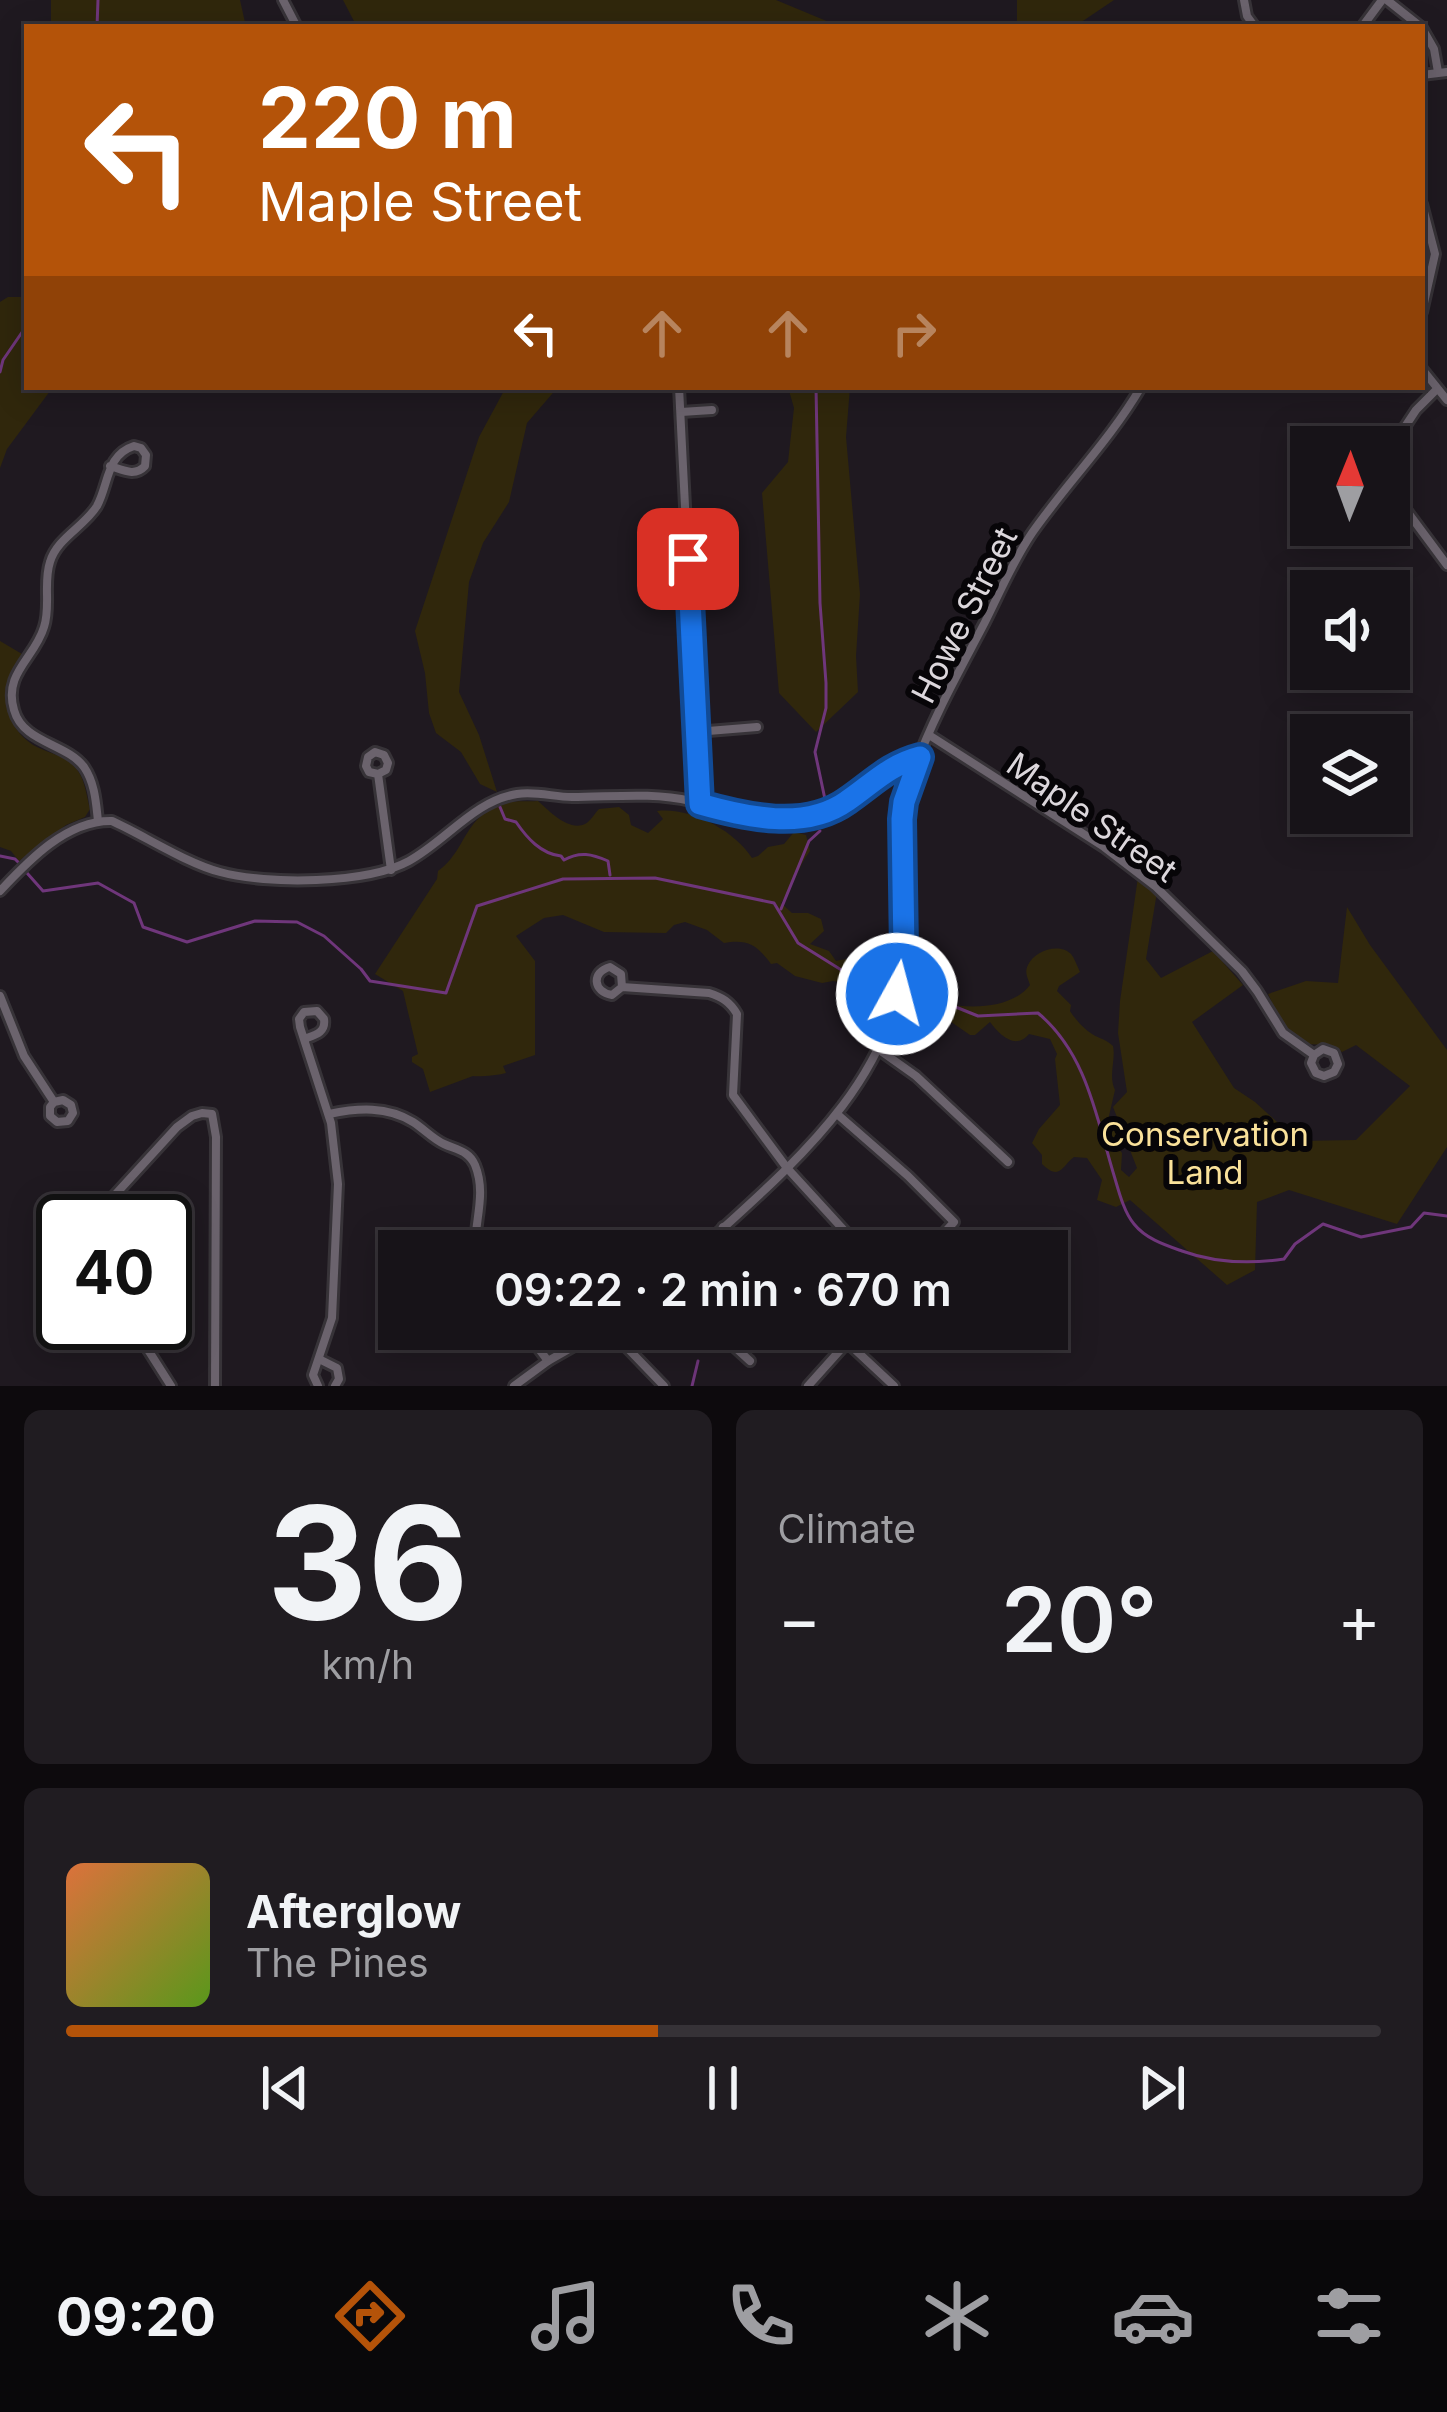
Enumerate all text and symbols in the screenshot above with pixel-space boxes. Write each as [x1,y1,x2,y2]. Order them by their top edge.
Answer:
text: 220 m [258,67,517,168]
icon: left [60,72,216,228]
text: Maple Street [258,169,582,234]
icon: left [503,300,569,366]
icon: ahead [629,300,695,366]
icon: ahead [755,300,821,366]
icon: right [881,300,947,366]
north arrow [1290,426,1410,546]
map controls [1290,426,1410,834]
pin [637,508,739,610]
street label: Howe Street [903,520,1025,710]
icon: arrive [655,526,721,592]
button: sound [1290,570,1410,690]
button: layers [1290,714,1410,834]
street label: Maple Street [999,744,1185,890]
position arrow [834,931,960,1057]
park label: Conservation Land [1101,1114,1309,1192]
speed limit sign: 40 [36,1194,192,1350]
text: 09:22 · 2 min · 670 m [494,1262,952,1317]
text: 36 [267,1468,469,1657]
text: Climate [778,1505,916,1552]
text: 20° [1001,1565,1158,1674]
text: − [778,1579,821,1659]
text: + [1337,1579,1381,1659]
text: km/h [321,1641,414,1688]
text: Afterglow [246,1884,461,1939]
text: The Pines [246,1939,429,1986]
icon: previous [252,2055,318,2121]
icon: pause [690,2055,756,2121]
icon: next [1129,2055,1195,2121]
icon: directions [328,2274,412,2358]
icon: music [524,2274,608,2358]
icon: phone [719,2274,803,2358]
icon: climate [915,2274,999,2358]
icon: car [1111,2274,1195,2358]
icon: filters [1307,2274,1391,2358]
text: 09:20 [56,2284,216,2349]

